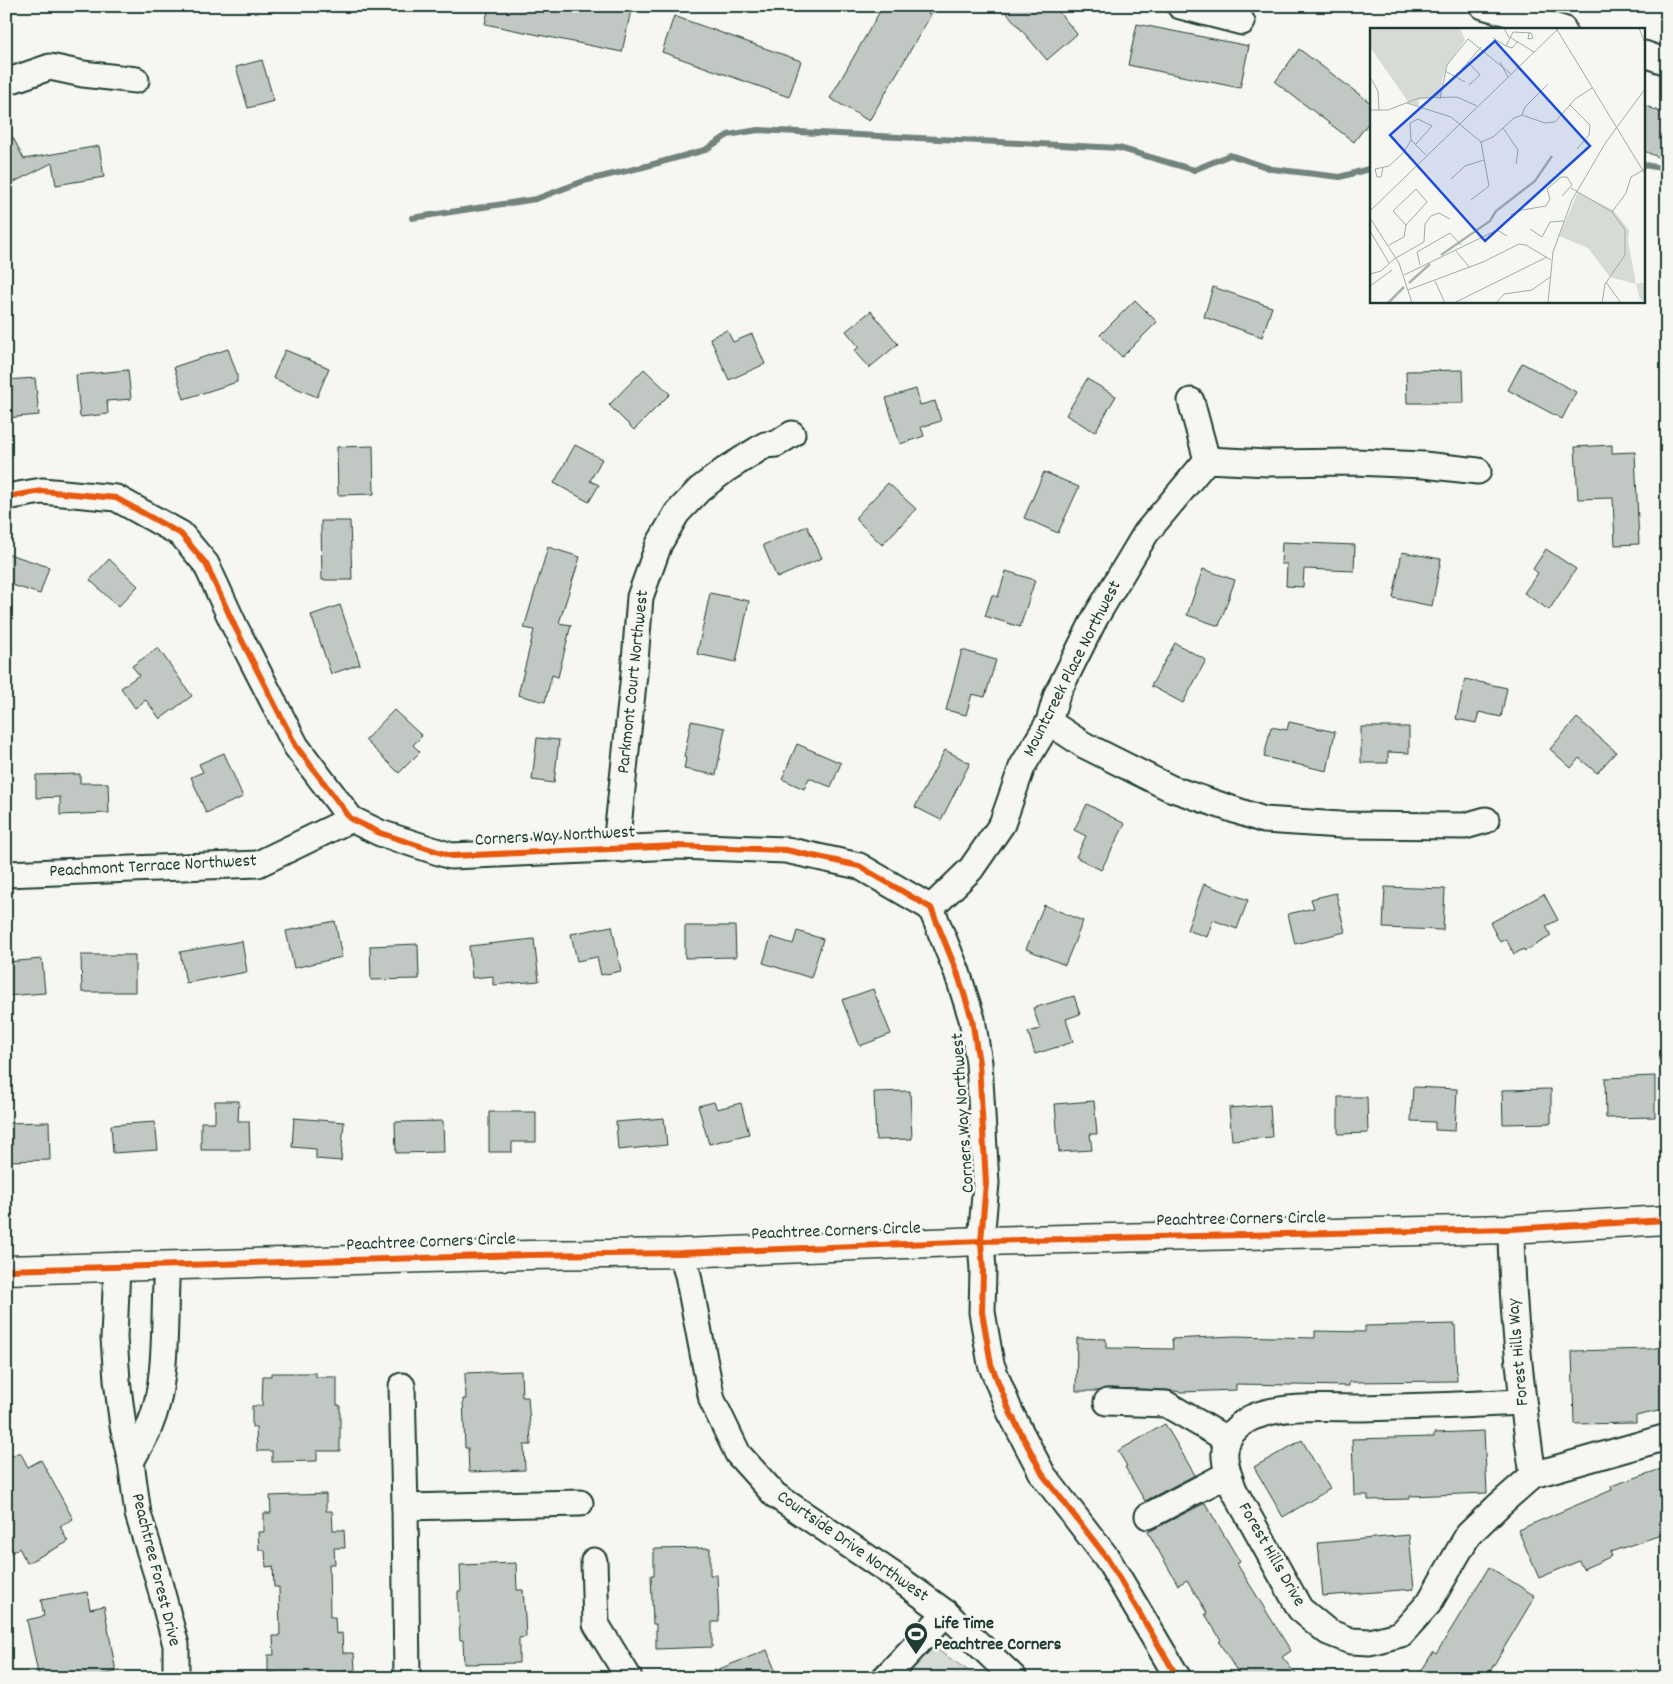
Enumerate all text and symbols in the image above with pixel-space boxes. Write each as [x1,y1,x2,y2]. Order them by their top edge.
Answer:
inset map [1370,28,1646,302]
street label: Mountcreek Place Northwest [1018,576,1129,762]
street label: Parkmont Court Northwest [612,589,656,775]
street label: Corners Way Northwest [474,820,636,854]
street label: Peachmont Terrace Northwest [49,849,258,885]
street label: Corners Way Northwest [946,1032,982,1194]
street label: Peachtree Corners Circle [1156,1206,1326,1234]
street label: Peachtree Corners Circle [751,1217,921,1247]
street label: Peachtree Corners Circle [346,1228,516,1258]
street label: Forest Hills Way [1502,1297,1536,1407]
street label: Courtside Drive Northwest [771,1485,933,1609]
street label: Peachtree Forest Drive [124,1491,186,1649]
street label: Forest Hills Drive [1231,1498,1311,1612]
place label: Life Time Peachtree Corners [934,1612,1062,1658]
sports icon: Life Time Peachtree Corners [903,1621,929,1655]

